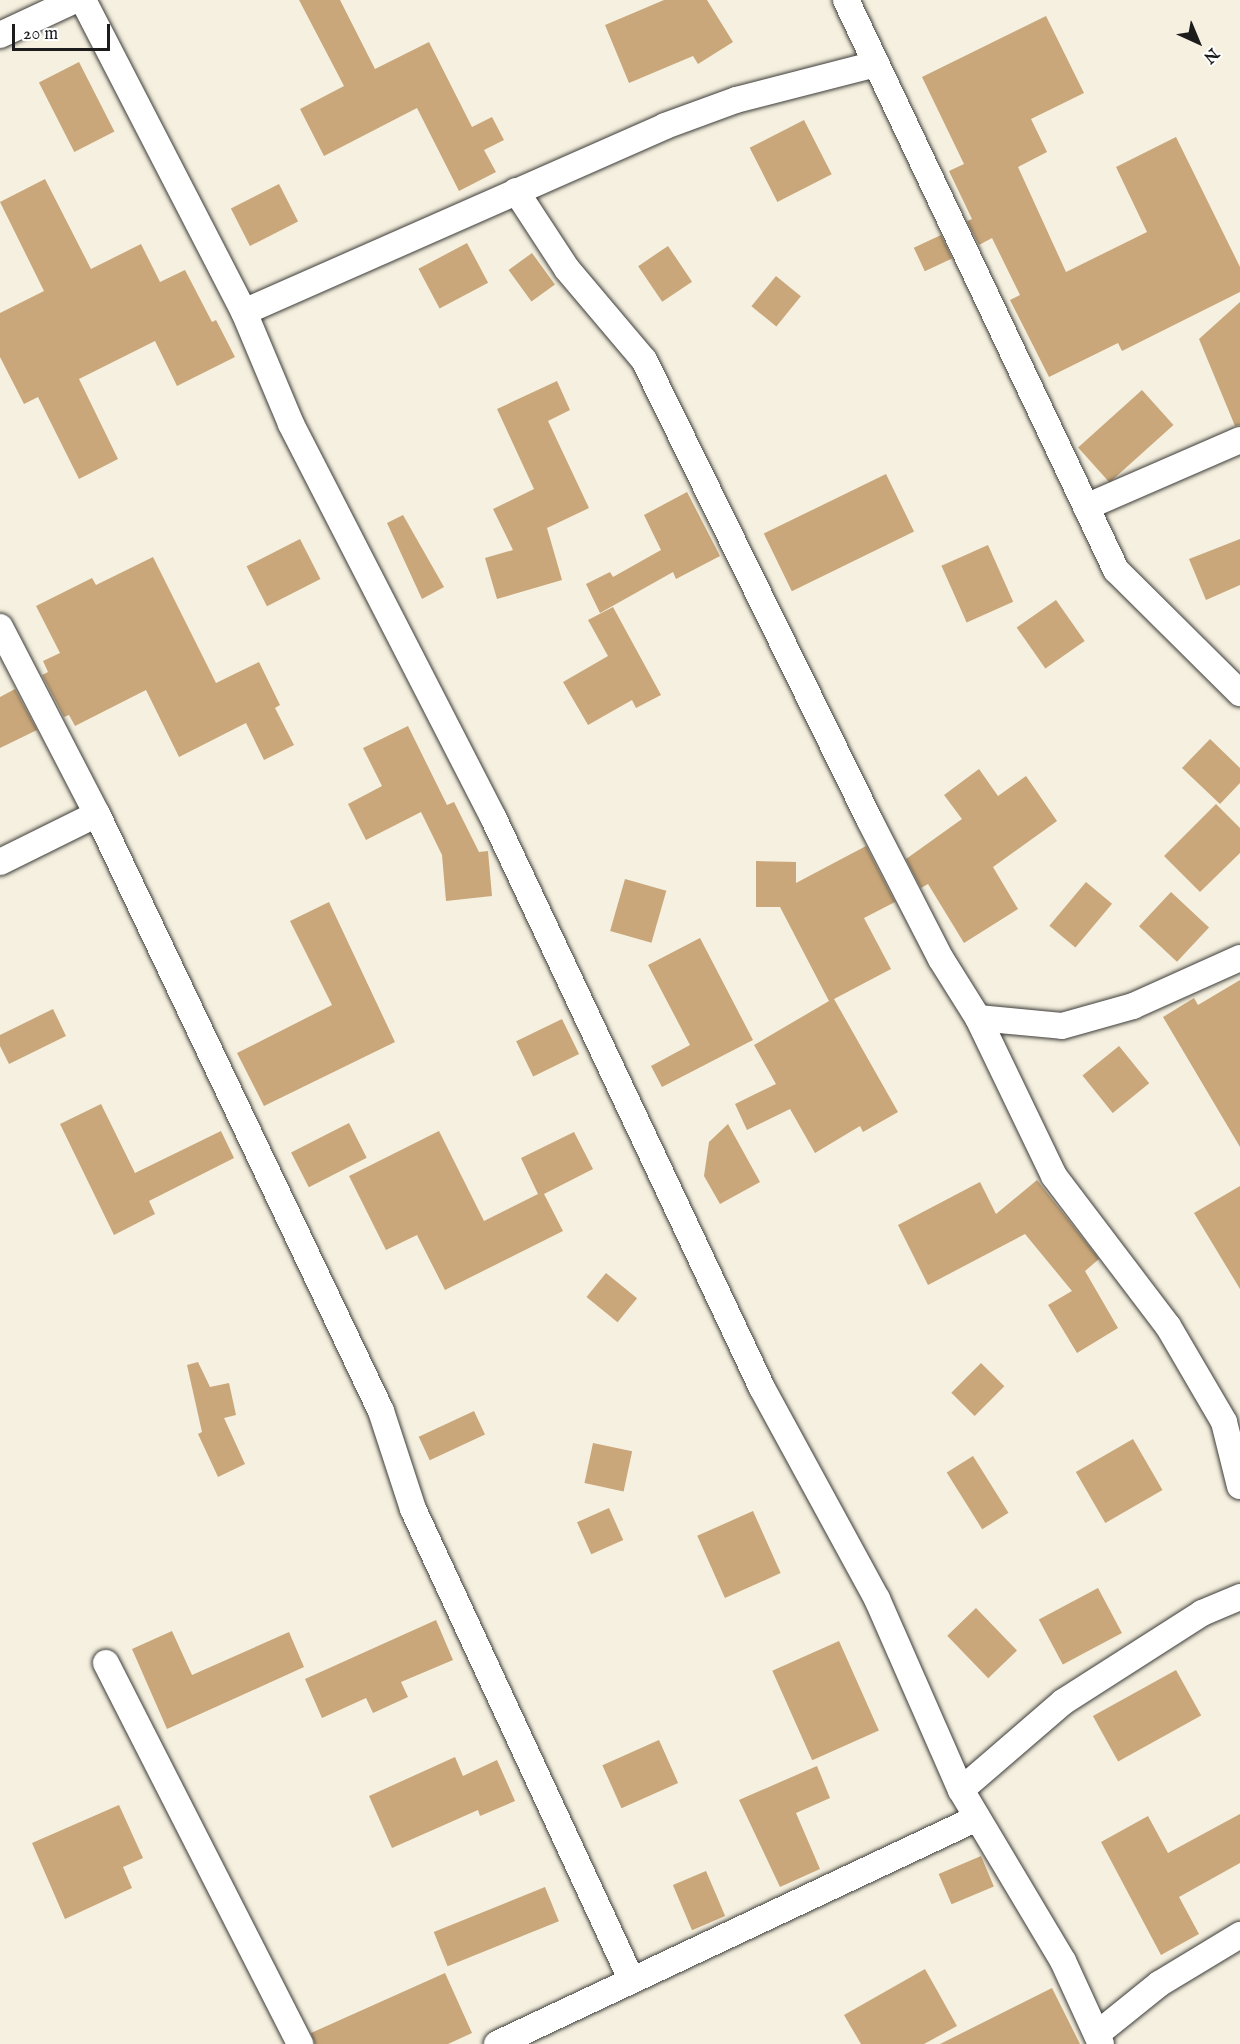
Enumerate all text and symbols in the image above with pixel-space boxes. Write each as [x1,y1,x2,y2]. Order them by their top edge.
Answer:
scale bar [15,12,112,50]
north arrow [1168,12,1228,72]
text: 20 m [23,23,58,46]
text: N [1199,43,1222,67]

